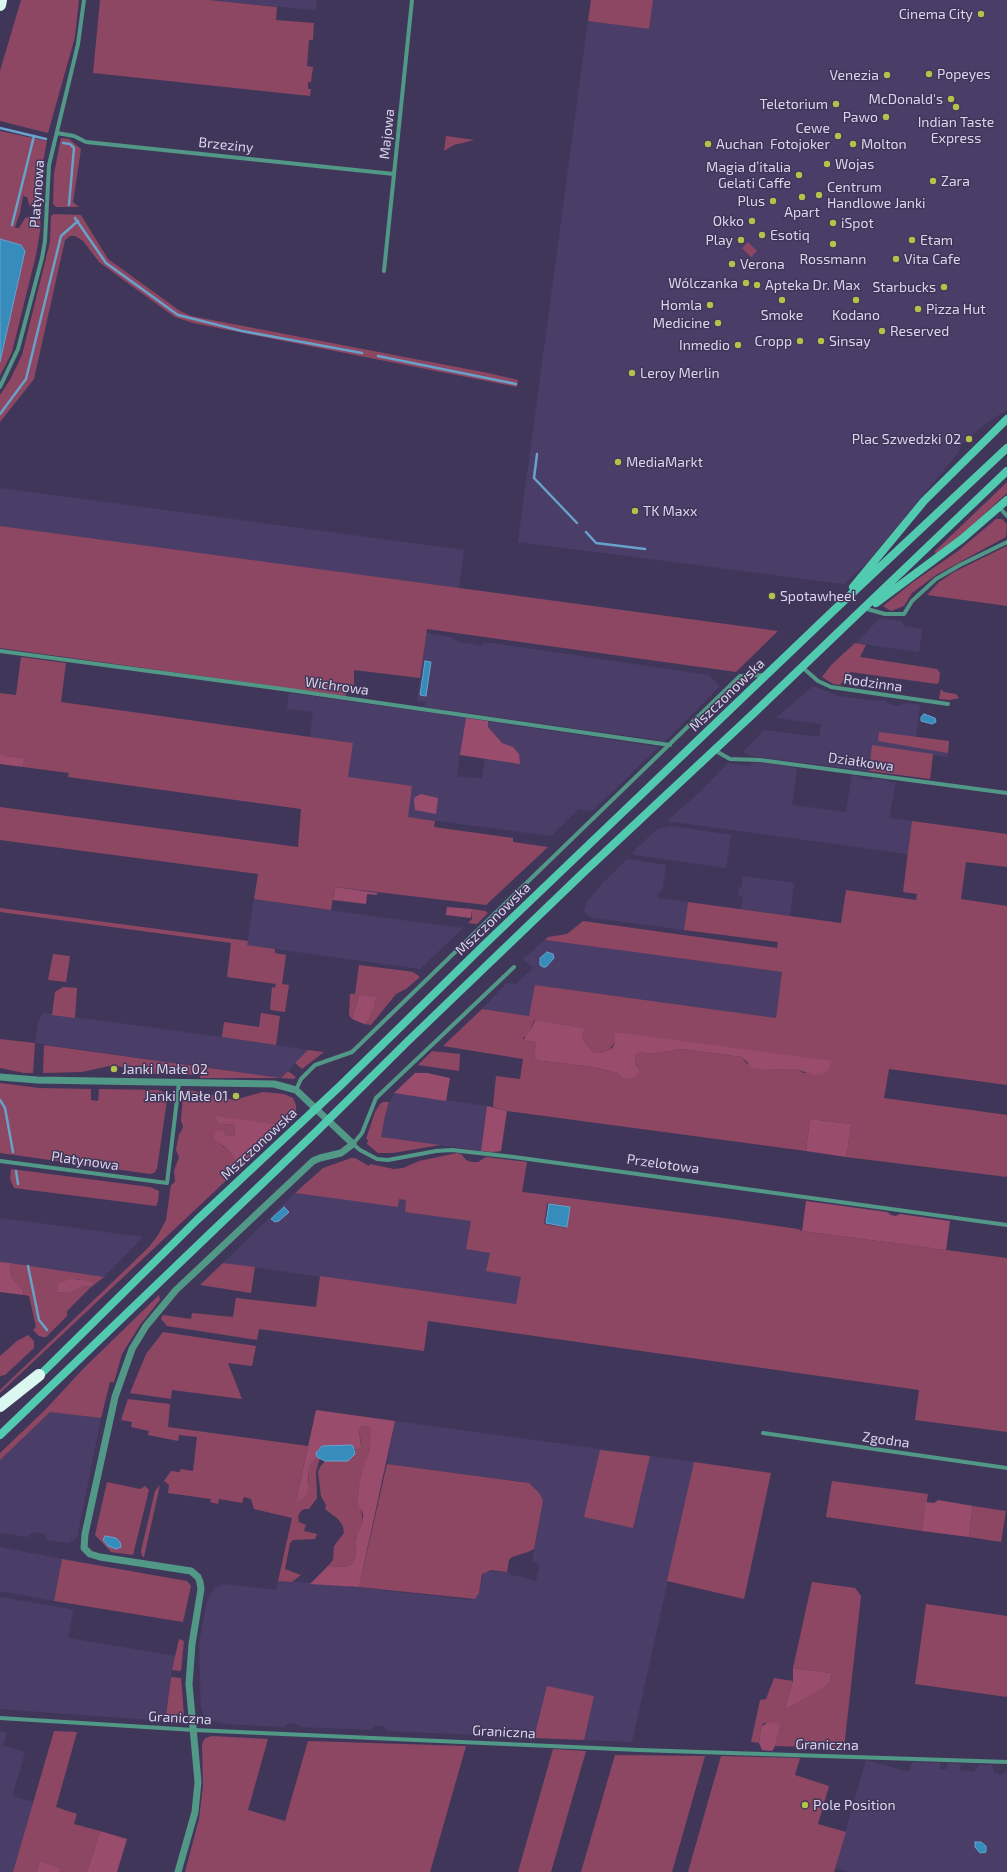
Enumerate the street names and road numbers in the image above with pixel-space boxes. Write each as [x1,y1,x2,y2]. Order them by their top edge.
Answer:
street label: Majowa [376,108,398,160]
street label: Brzeziny [198,134,254,156]
street label: Platynowa [26,159,48,229]
street label: Mszczonowska [686,655,768,735]
street label: Rodzinna [843,671,903,695]
street label: Wichrowa [304,673,370,699]
street label: Działkowa [827,749,895,775]
street label: Mszczonowska [452,879,534,959]
street label: Mszczonowska [217,1104,301,1184]
street label: Platynowa [50,1148,120,1174]
street label: Przelotowa [626,1151,700,1177]
street label: Zgodna [861,1428,911,1452]
street label: Graniczna [148,1708,212,1728]
street label: Graniczna [472,1722,536,1742]
street label: Graniczna [795,1736,859,1754]

